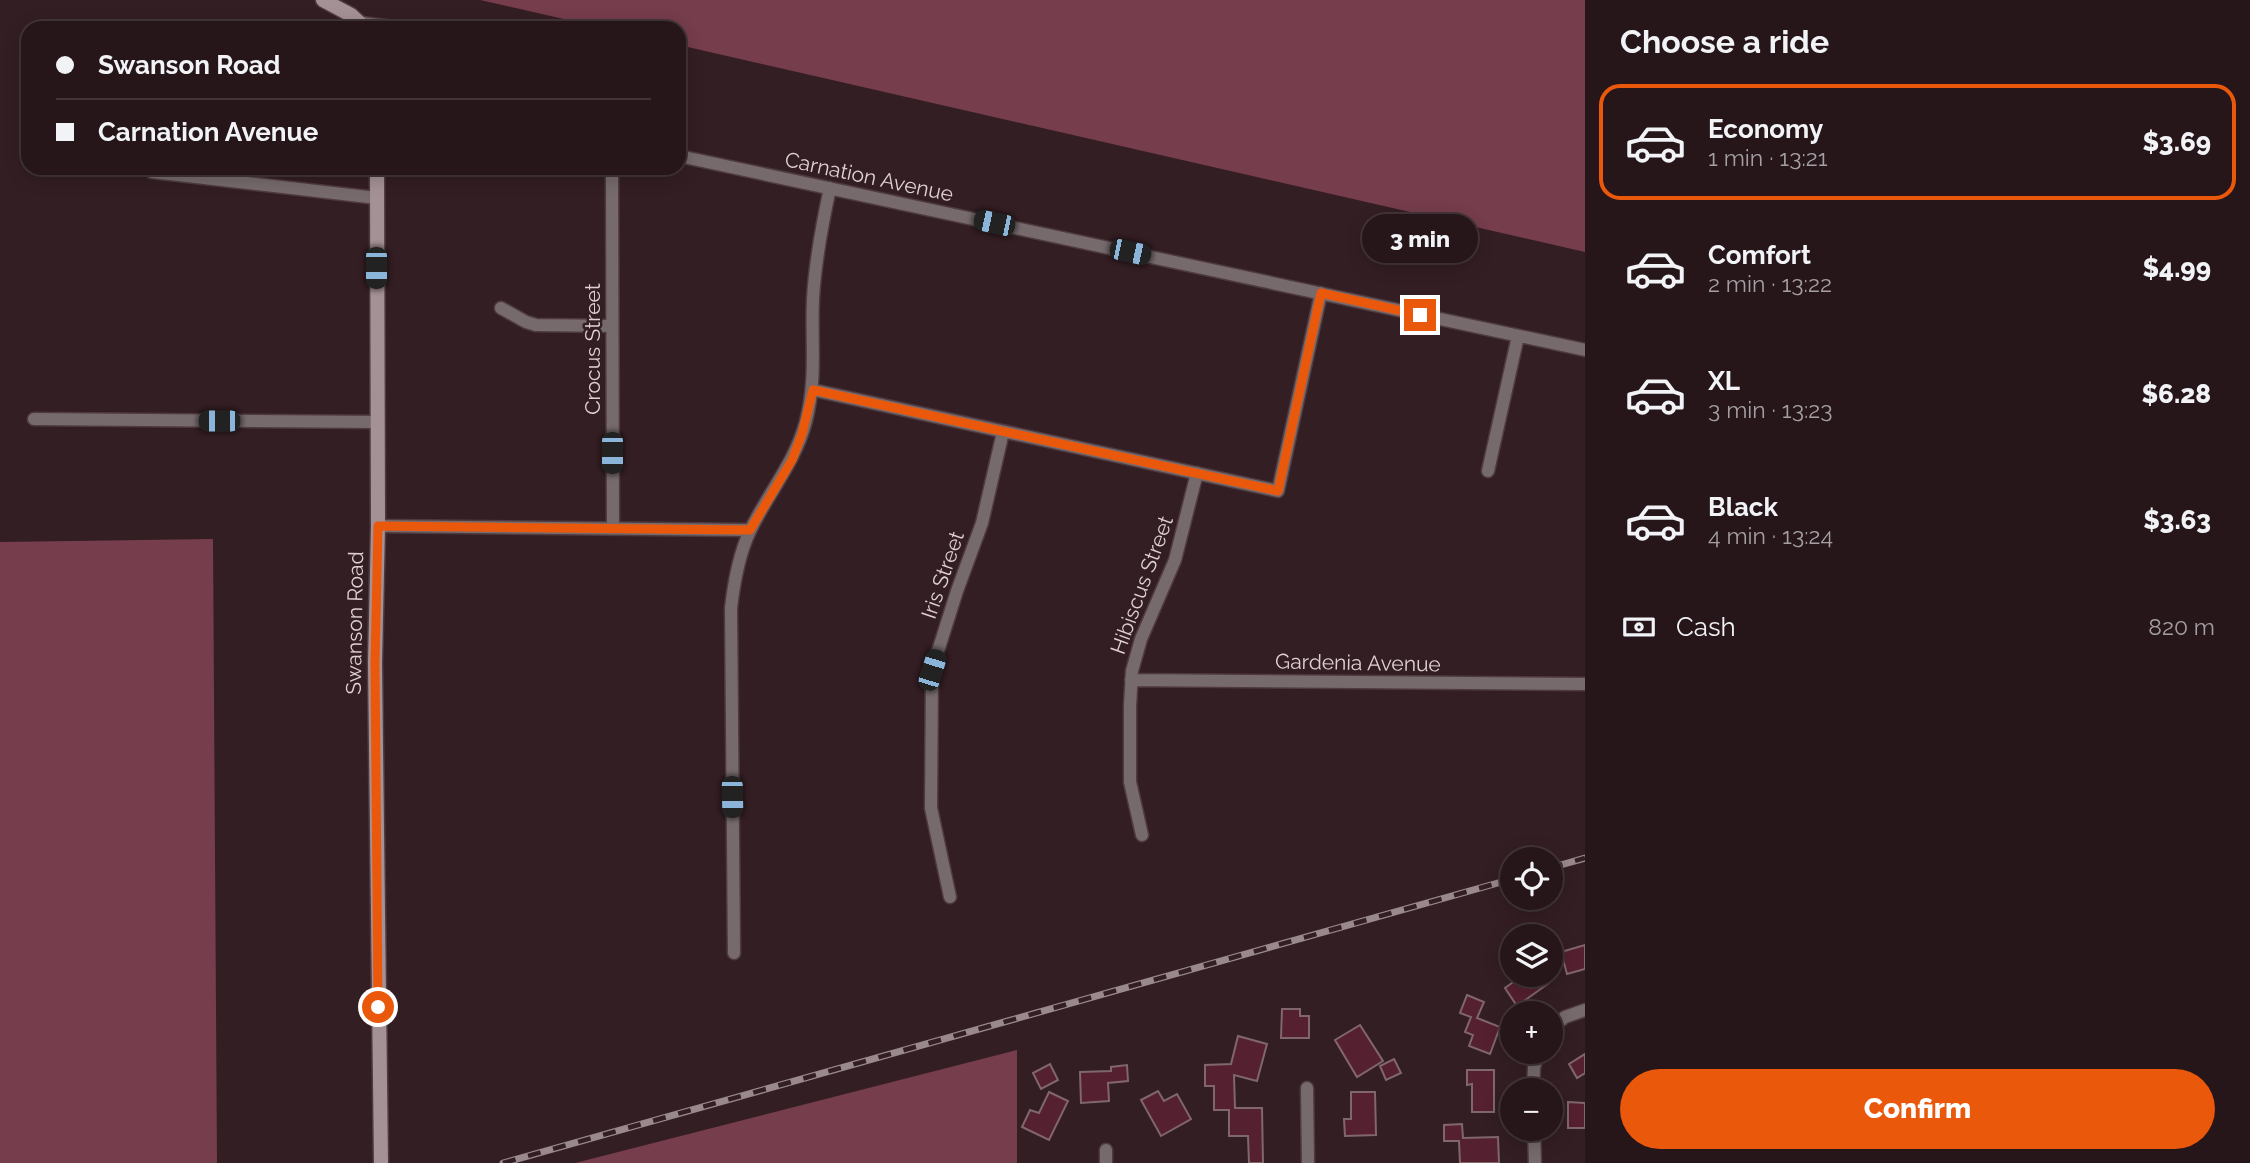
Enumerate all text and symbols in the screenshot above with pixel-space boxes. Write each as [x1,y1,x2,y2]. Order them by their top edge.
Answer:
text: Choose a ride [1620,23,1829,60]
text: Swanson Road [98,50,280,80]
icon: car [1624,111,1687,174]
text: Economy [1708,114,1823,144]
text: Carnation Avenue [98,117,318,147]
text: $3.69 [2142,127,2211,157]
text: 1 min · 13:21 [1708,144,1828,171]
street label: Carnation Avenue [783,146,956,207]
car [972,208,1017,238]
callout: 3 min [1362,214,1478,262]
text: 3 min [1390,225,1450,252]
car [1108,237,1153,267]
icon: car [1624,237,1687,300]
text: Comfort [1708,240,1811,270]
car [366,247,387,289]
text: $4.99 [2142,253,2211,283]
text: 2 min · 13:22 [1708,270,1832,297]
street label: Crocus Street [580,283,605,415]
route end [1404,299,1436,331]
icon: car [1624,363,1687,426]
text: XL [1708,366,1740,396]
text: $6.28 [2141,379,2211,409]
text: 3 min · 13:23 [1708,396,1833,423]
car [199,411,241,432]
car [602,432,623,474]
icon: car [1624,489,1687,552]
text: Black [1708,492,1778,522]
text: $3.63 [2143,505,2211,535]
street label: Hibiscus Street [1105,512,1178,657]
text: 4 min · 13:24 [1708,522,1833,549]
street label: Iris Street [916,528,969,622]
street label: Swanson Road [341,551,368,695]
icon: cash [1620,608,1658,646]
text: Cash [1676,612,1736,642]
text: 820 m [2148,613,2215,640]
car [916,647,949,693]
street label: Gardenia Avenue [1275,649,1441,676]
car [722,776,743,818]
map controls [1500,847,1563,1141]
button: locate [1500,847,1563,910]
button: layers [1500,924,1563,987]
route start [362,991,394,1023]
button: + [1500,1001,1563,1064]
button: Confirm [1620,1069,2215,1149]
button: − [1500,1078,1563,1141]

